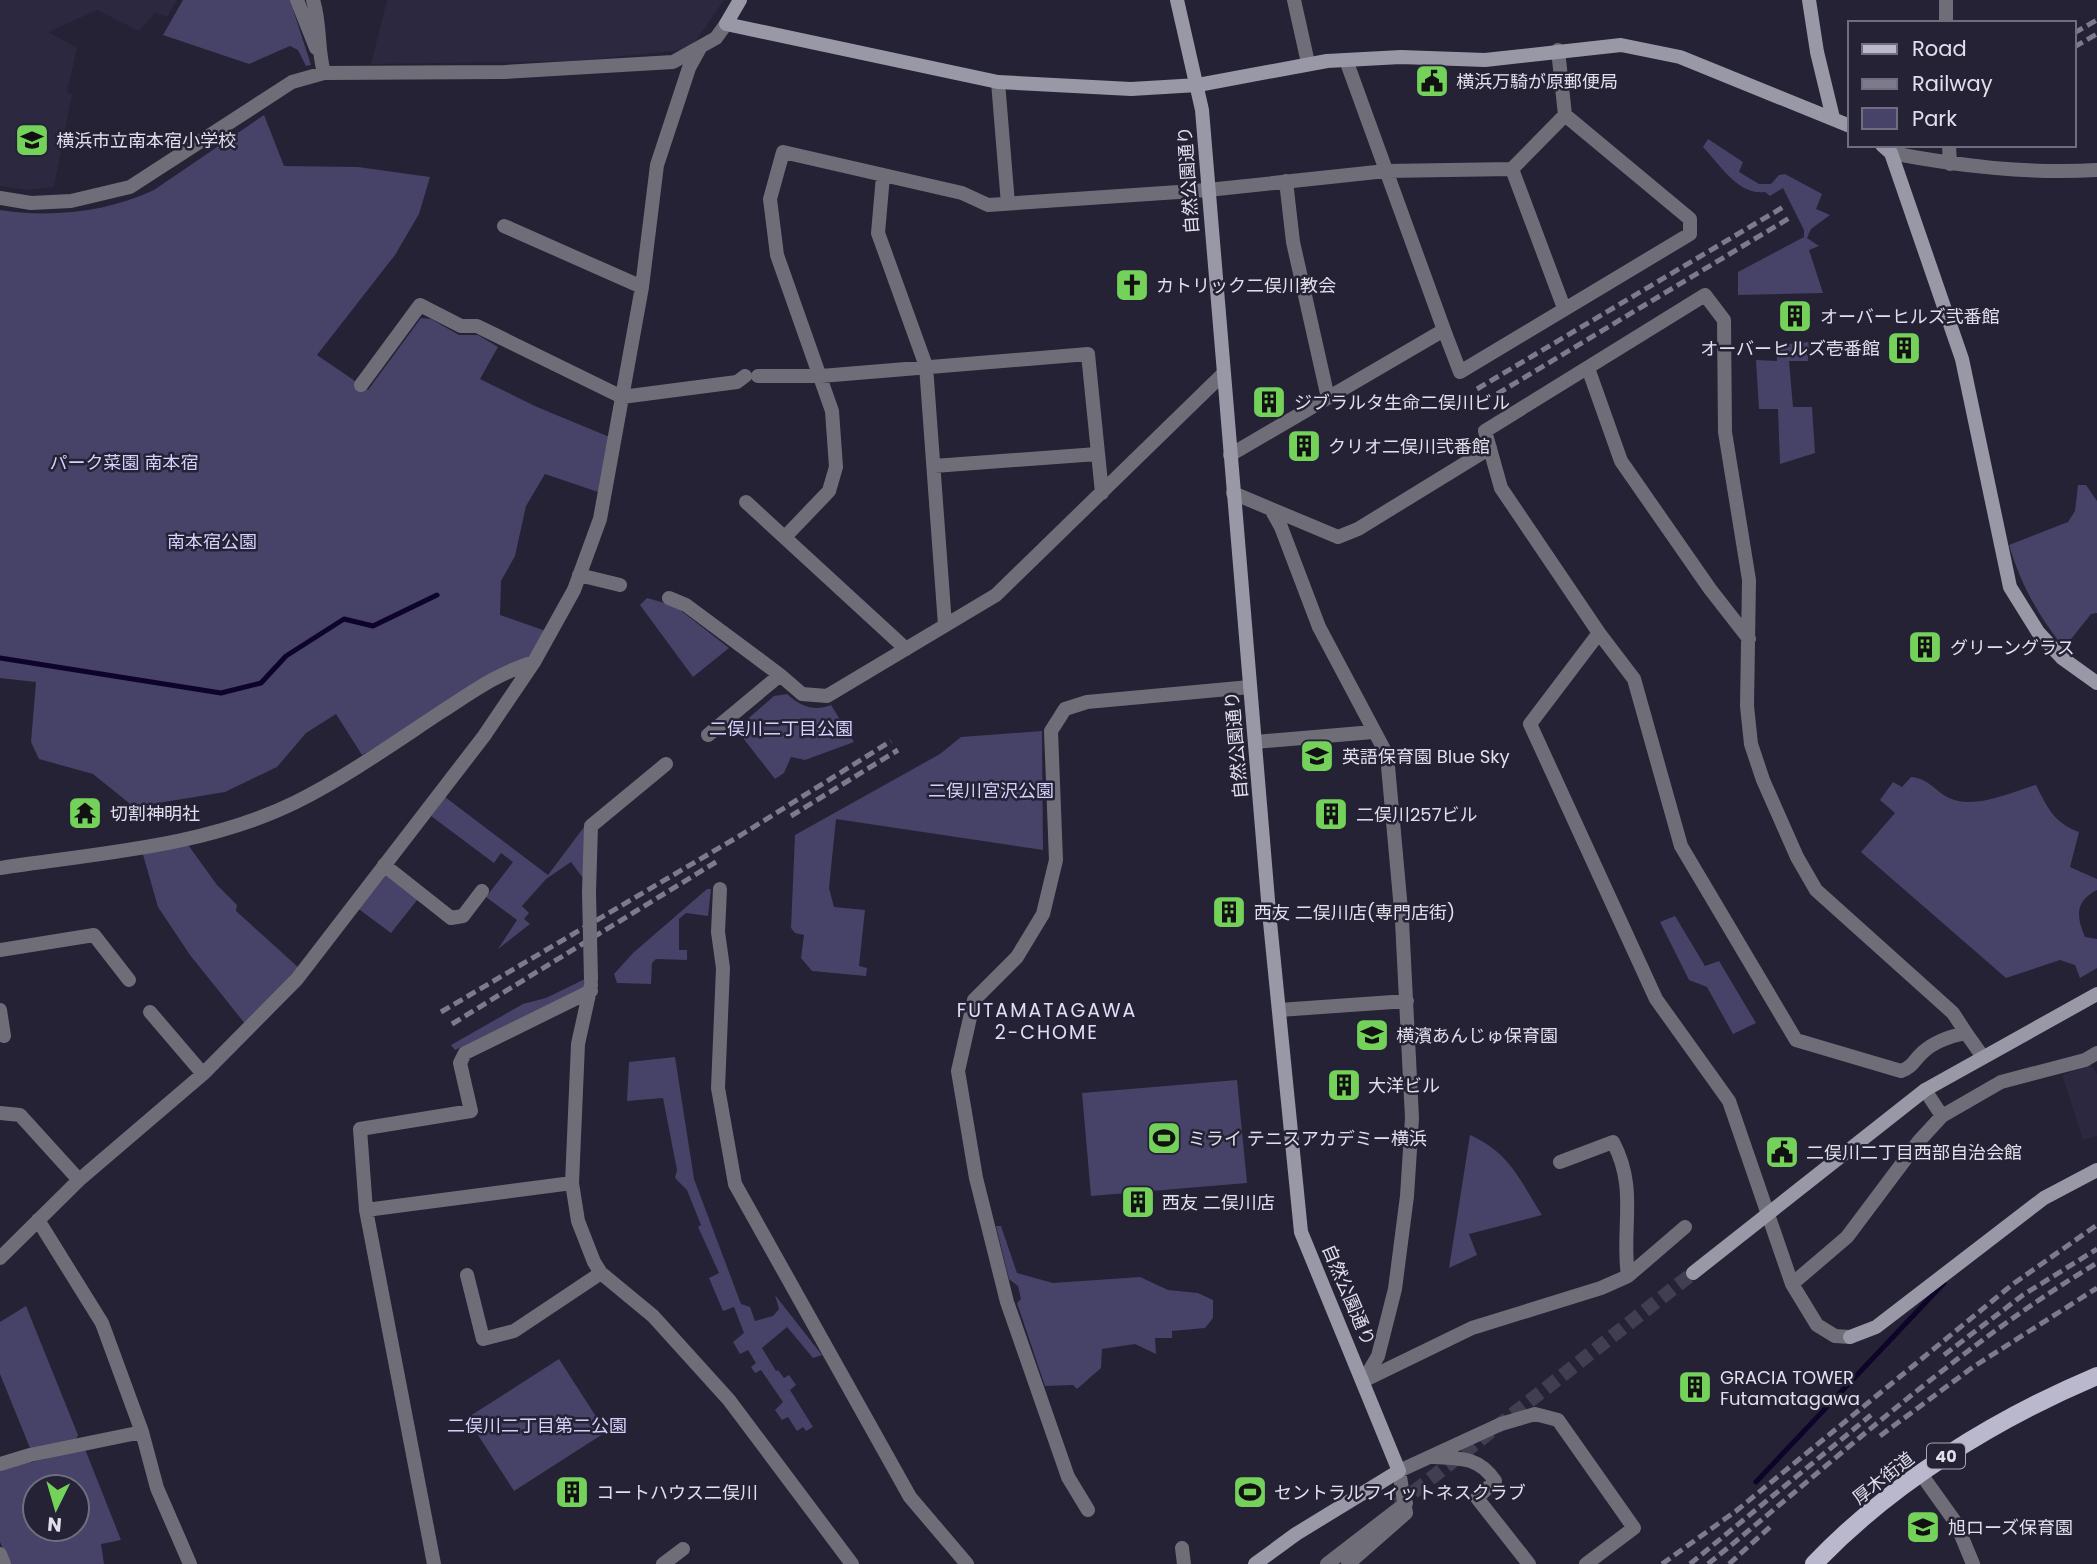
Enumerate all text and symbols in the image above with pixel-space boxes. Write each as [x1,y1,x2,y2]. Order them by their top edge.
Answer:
legend [1848,21,2076,147]
text: Road [1912,34,1967,63]
public building icon: 横浜万騎が原郵便局 [1413,62,1451,100]
place label: 横浜万騎が原郵便局 [1456,69,1618,94]
text: Railway [1912,69,1993,98]
text: Park [1912,104,1957,133]
school or university icon: 横浜市立南本宿小学校 [13,121,51,159]
street label: 自然公園通り [1172,125,1204,235]
place label: 横浜市立南本宿小学校 [56,128,236,153]
church icon: カトリック二俣川教会 [1113,266,1151,304]
place label: カトリック二俣川教会 [1156,273,1336,298]
building icon: オーバーヒルズ弐番館 [1776,297,1814,335]
place label: オーバーヒルズ弐番館 [1820,304,2000,329]
building icon: オーバーヒルズ壱番館 [1885,329,1923,367]
place label: オーバーヒルズ壱番館 [1700,336,1880,361]
building icon: ジブラルタ生命二俣川ビル [1250,383,1288,421]
place label: ジブラルタ生命二俣川ビル [1294,390,1510,415]
building icon: クリオ二俣川弐番館 [1285,427,1323,465]
place label: クリオ二俣川弐番館 [1328,434,1490,459]
park label: パーク菜園 南本宿 [50,450,198,475]
park label: 南本宿公園 [167,529,257,554]
building icon: グリーングラス [1906,628,1944,666]
place label: グリーングラス [1950,635,2075,660]
street label: 自然公園通り [1219,690,1253,800]
park label: 二俣川二丁目公園 [709,716,853,741]
school or university icon: 英語保育園 Blue Sky [1298,737,1336,775]
place label: 英語保育園 Blue Sky [1342,744,1510,769]
park label: 二俣川宮沢公園 [928,778,1054,803]
temple icon: 切割神明社 [66,794,104,832]
building icon: 二俣川257ビル [1312,795,1350,833]
place label: 切割神明社 [110,801,200,826]
place label: 二俣川257ビル [1356,802,1477,827]
building icon: 西友 二俣川店(専門店街) [1210,893,1248,931]
place label: 西友 二俣川店(専門店街) [1254,900,1455,925]
district label: FUTAMATAGAWA 2-CHOME [957,997,1137,1046]
school or university icon: 横濱あんじゅ保育園 [1353,1016,1391,1054]
place label: 横濱あんじゅ保育園 [1396,1023,1558,1048]
building icon: 大洋ビル [1325,1066,1363,1104]
place label: 大洋ビル [1368,1073,1440,1098]
sports icon: ミライ テニスアカデミー横浜 [1145,1119,1183,1157]
place label: ミライ テニスアカデミー横浜 [1188,1126,1427,1151]
public building icon: 二俣川二丁目西部自治会館 [1763,1133,1801,1171]
place label: 二俣川二丁目西部自治会館 [1806,1140,2022,1165]
building icon: 西友 二俣川店 [1119,1183,1157,1221]
place label: 西友 二俣川店 [1162,1190,1275,1215]
street label: 自然公園通り [1316,1240,1382,1350]
place label: GRACIA TOWER Futamatagawa [1720,1365,1860,1411]
building icon: GRACIA TOWER Futamatagawa [1676,1368,1714,1406]
park label: 二俣川二丁目第二公園 [447,1413,627,1438]
road number: 40 [1927,1444,1965,1468]
street label: 厚木街道 [1847,1446,1919,1510]
north arrow [21,1473,91,1543]
building icon: コートハウス二俣川 [553,1473,591,1511]
sports icon: セントラルフィットネスクラブ [1231,1473,1269,1511]
place label: コートハウス二俣川 [596,1480,758,1505]
place label: セントラルフィットネスクラブ [1274,1480,1526,1505]
school or university icon: 旭ローズ保育園 [1904,1508,1942,1546]
text: N [46,1510,63,1539]
place label: 旭ローズ保育園 [1948,1515,2073,1540]

